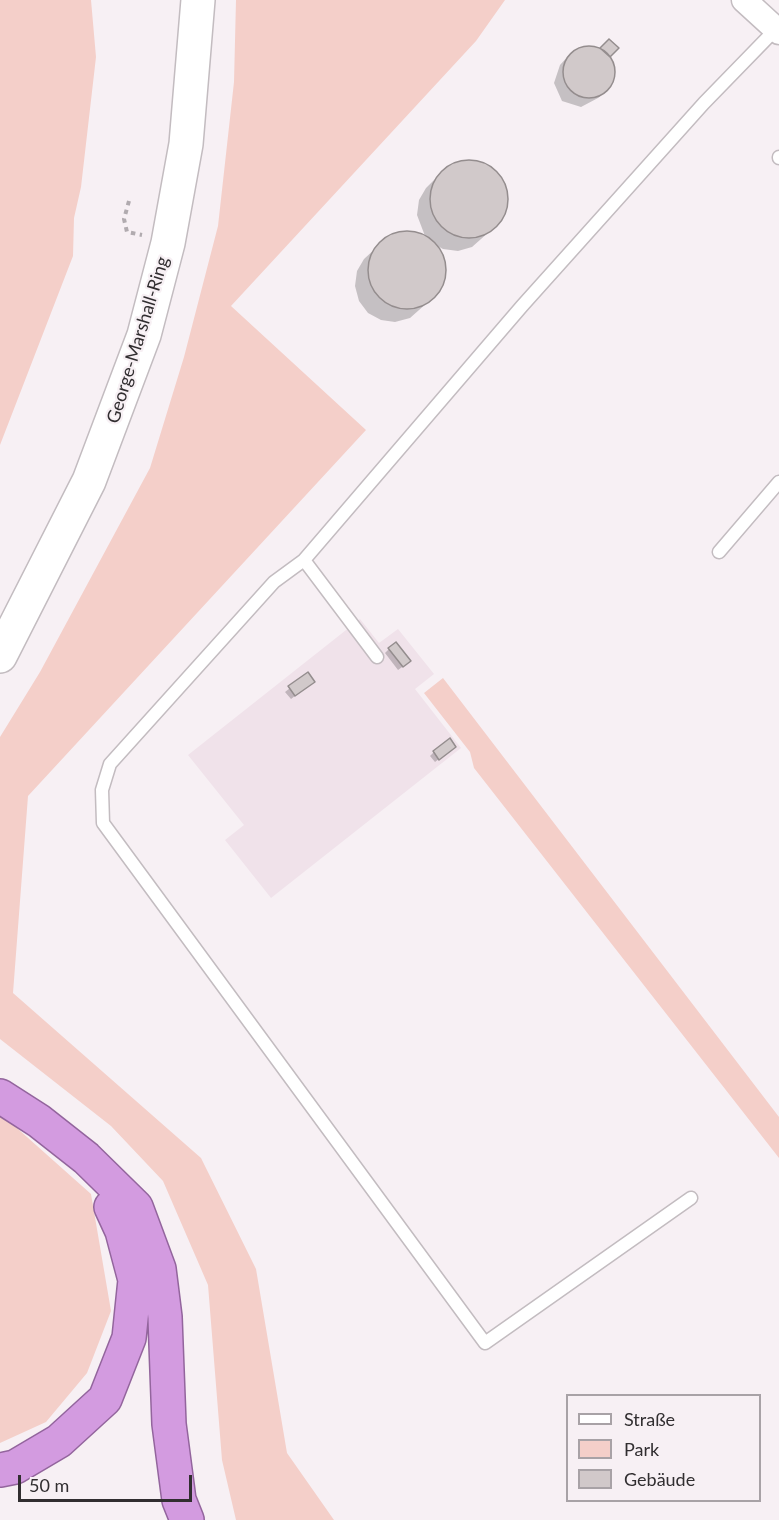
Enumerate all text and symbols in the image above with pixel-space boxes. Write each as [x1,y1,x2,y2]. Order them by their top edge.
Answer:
street label: George-Marshall-Ring [102,254,174,426]
legend [566,1394,761,1502]
text: Straße [624,1408,675,1430]
text: Park [624,1438,659,1460]
scale bar [21,1463,195,1501]
text: Gebäude [624,1468,695,1490]
text: 50 m [29,1474,69,1496]

